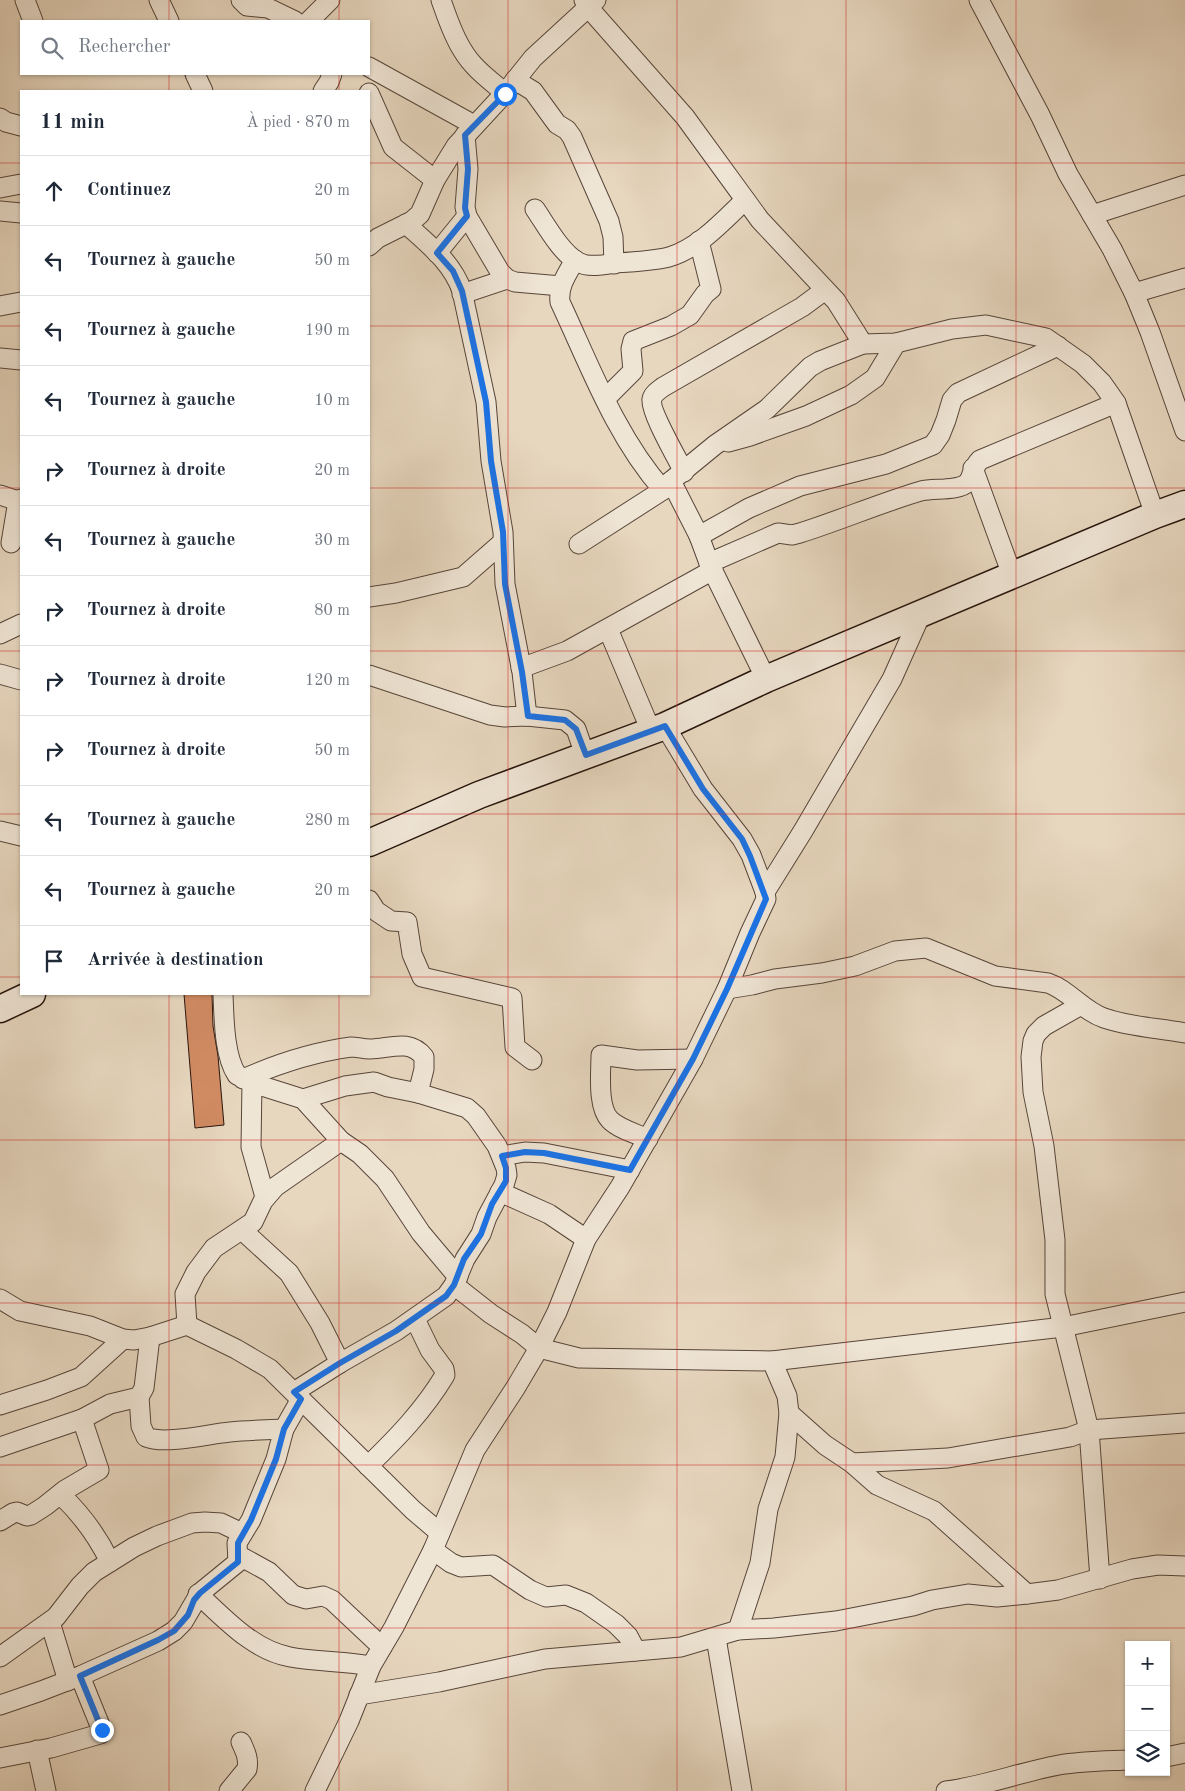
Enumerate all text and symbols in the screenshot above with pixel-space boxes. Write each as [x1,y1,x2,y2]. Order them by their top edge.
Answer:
search box [20,20,370,75]
icon: search [38,34,66,62]
text: Rechercher [78,38,171,57]
route start [494,83,517,106]
text: 11 min [40,112,105,133]
text: À pied · 870 m [247,115,350,131]
icon: ahead [40,177,68,205]
text: Continuez [87,181,171,200]
text: 20 m [314,183,350,199]
icon: left [40,247,68,275]
text: Tournez à gauche [87,251,235,270]
text: 50 m [314,253,350,269]
icon: left [40,317,68,345]
text: Tournez à gauche [87,321,235,340]
text: 190 m [305,323,350,339]
icon: left [40,387,68,415]
text: Tournez à gauche [87,391,235,410]
text: 10 m [314,393,350,409]
icon: right [40,457,68,485]
text: Tournez à droite [87,461,226,480]
text: 20 m [314,463,350,479]
icon: left [40,527,68,555]
text: Tournez à gauche [87,531,235,550]
text: 30 m [314,533,350,549]
icon: right [40,597,68,625]
text: Tournez à droite [87,601,226,620]
text: 80 m [314,603,350,619]
icon: right [40,667,68,695]
text: Tournez à droite [87,671,226,690]
text: 120 m [305,673,350,689]
icon: right [40,737,68,765]
text: Tournez à droite [87,741,226,760]
text: 50 m [314,743,350,759]
icon: left [40,807,68,835]
text: Tournez à gauche [87,811,235,830]
text: 280 m [305,813,350,829]
icon: left [40,877,68,905]
text: Tournez à gauche [87,881,235,900]
text: 20 m [314,883,350,899]
icon: arrive [40,947,68,975]
text: Arrivée à destination [87,951,263,970]
map controls [1125,1641,1170,1776]
button: + [1125,1641,1170,1686]
button: − [1125,1686,1170,1731]
route end [91,1719,114,1742]
button: layers [1125,1731,1170,1776]

